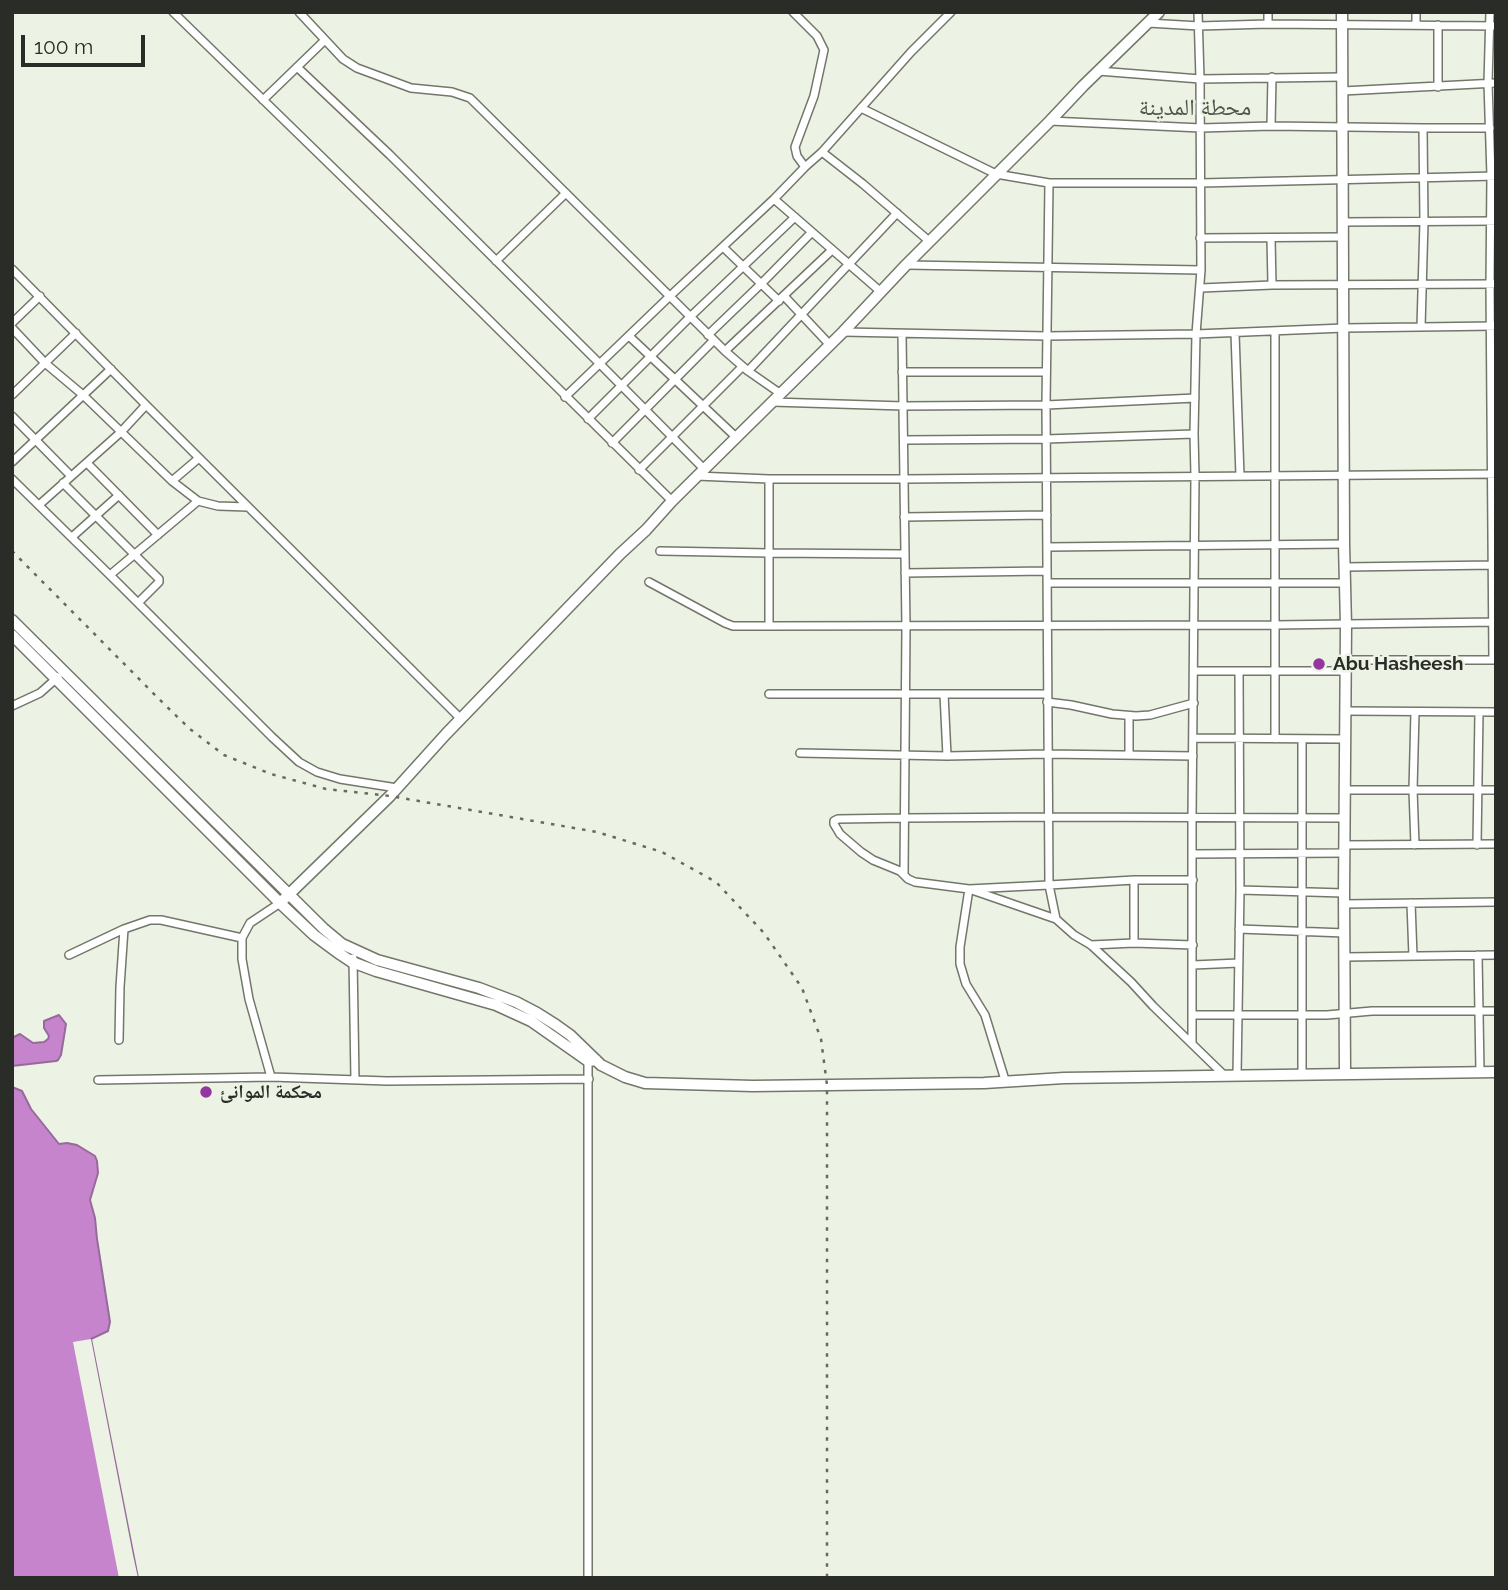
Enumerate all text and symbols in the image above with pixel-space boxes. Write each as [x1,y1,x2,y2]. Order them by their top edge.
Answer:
scale bar [24,21,149,65]
text: 100 m [34,34,93,59]
district label: محطة المدينة [1139,94,1251,122]
place label: Abu Hasheesh [1333,653,1464,675]
marker: Abu Hasheesh [1311,656,1327,672]
place label: محكمة الموانئ [220,1081,322,1103]
marker: محكمة الموانئ [198,1084,214,1100]

